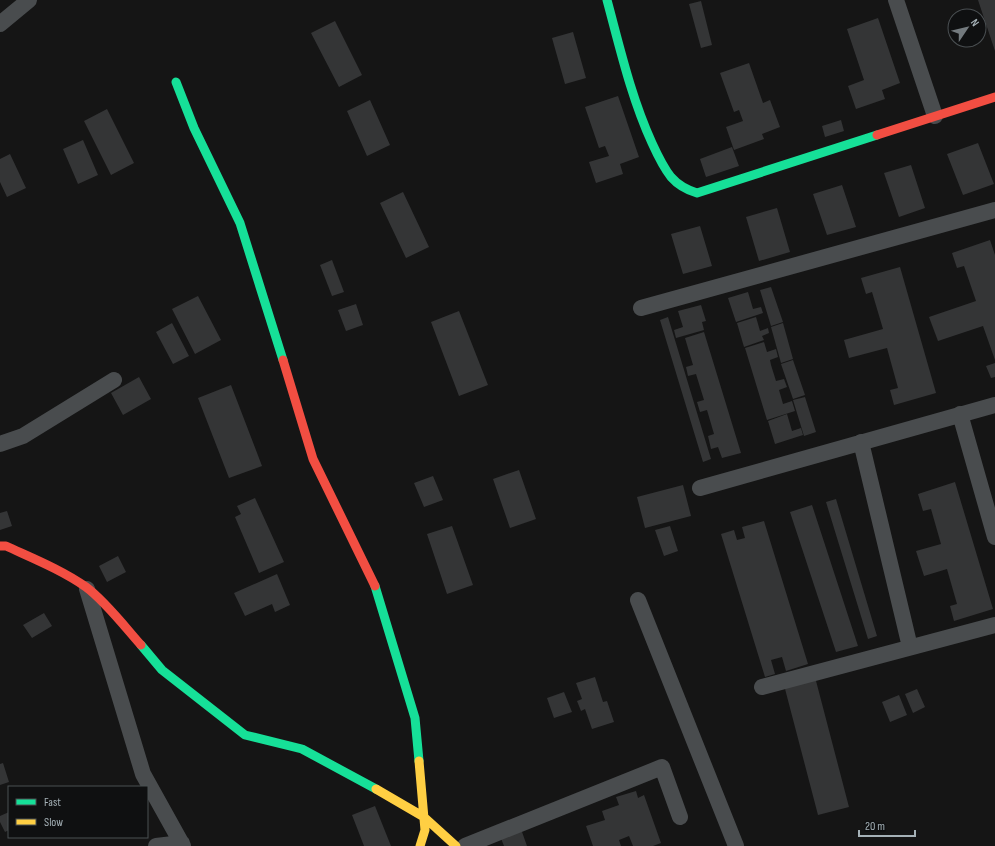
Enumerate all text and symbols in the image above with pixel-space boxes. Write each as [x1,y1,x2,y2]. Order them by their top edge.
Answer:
north arrow [947,8,987,48]
text: N [968,16,982,29]
legend [8,786,148,838]
text: Fast [44,795,61,810]
scale bar [859,812,915,838]
text: Slow [44,815,63,830]
text: 20 m [865,819,885,834]

